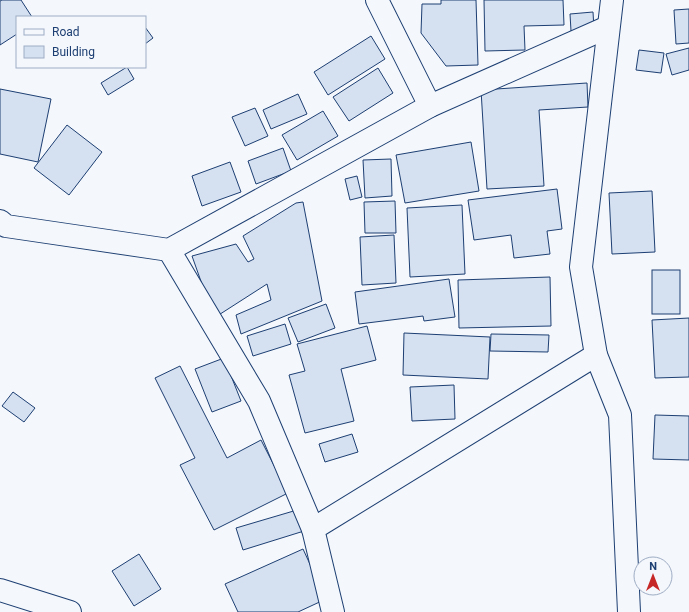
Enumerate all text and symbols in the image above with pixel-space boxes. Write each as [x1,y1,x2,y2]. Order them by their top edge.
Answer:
legend [16,16,146,68]
text: Road [52,25,80,39]
text: Building [52,45,95,59]
north arrow [633,556,673,596]
text: N [649,560,657,573]

